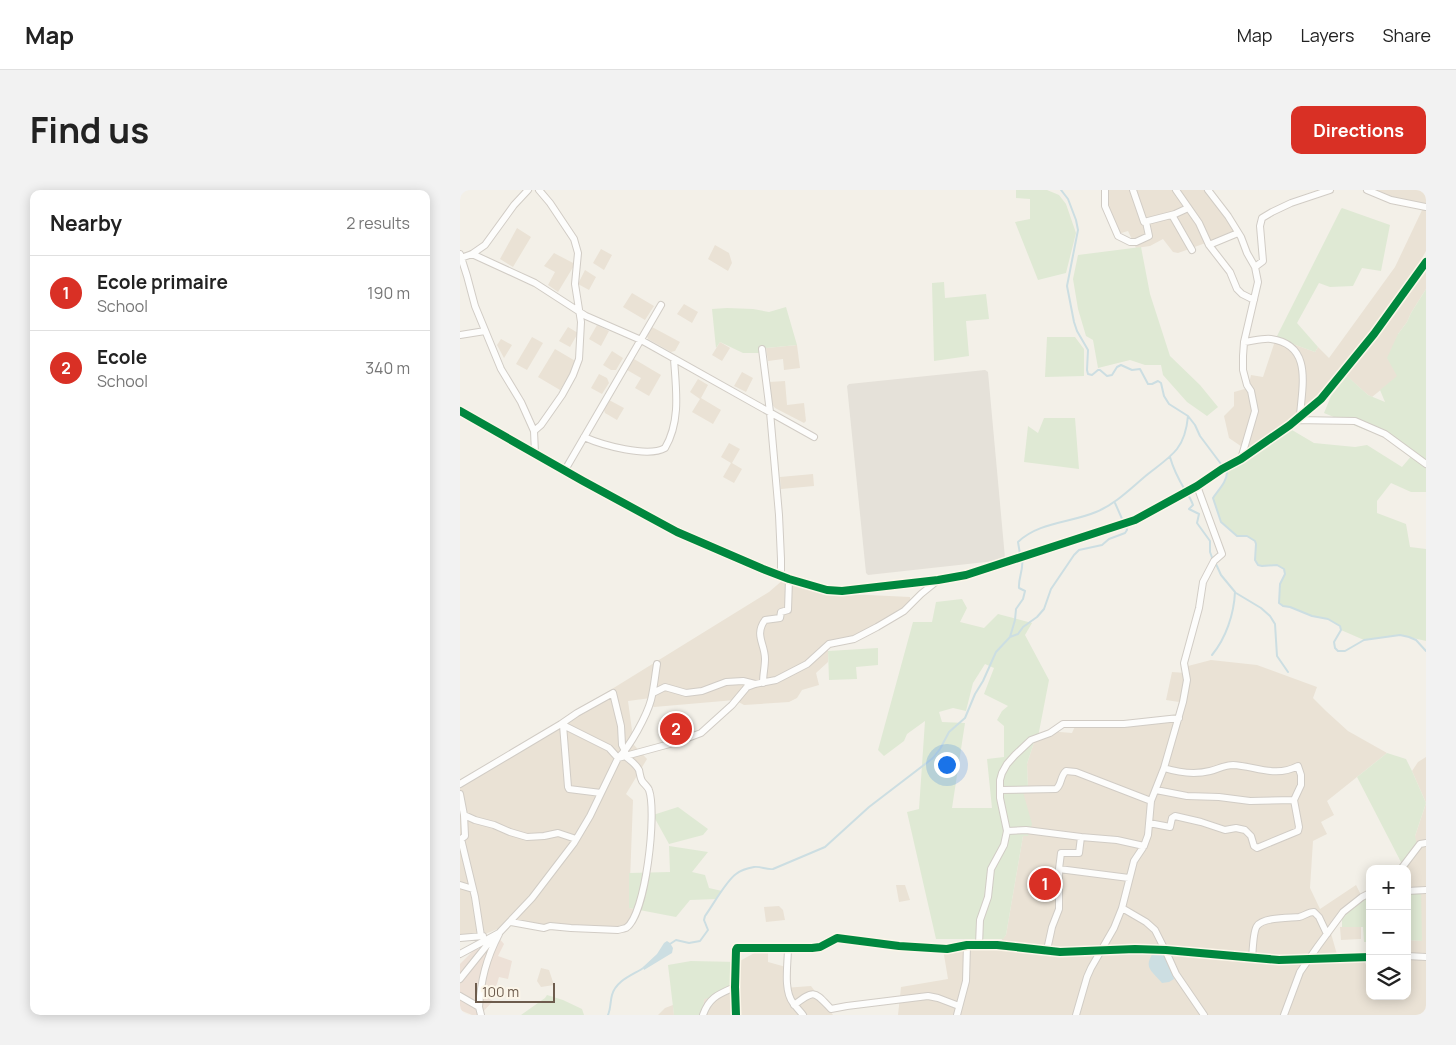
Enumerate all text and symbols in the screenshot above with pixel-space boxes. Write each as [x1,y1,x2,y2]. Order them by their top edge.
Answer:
text: Map [25,18,74,51]
text: Map [1237,23,1272,47]
text: Layers [1300,23,1354,47]
text: Share [1382,23,1431,47]
text: Find us [30,106,149,154]
button: Directions [1291,106,1426,154]
text: Nearby [50,209,122,237]
text: 2 results [346,212,410,234]
text: Ecole primaire [97,269,228,295]
text: 1 [62,282,70,304]
text: 190 m [367,282,410,304]
text: School [97,295,148,317]
text: Ecole [97,344,147,370]
text: 2 [61,357,71,379]
text: 340 m [365,357,410,379]
text: School [97,370,148,392]
pin: 2 [660,710,692,748]
your location [934,752,960,778]
pin: 1 [1029,865,1061,903]
map controls [1366,865,1411,1000]
button: + [1366,865,1411,910]
button: − [1366,910,1411,955]
button: layers [1366,955,1411,1000]
scale bar [475,980,555,1003]
text: 100 m [482,982,519,1001]

